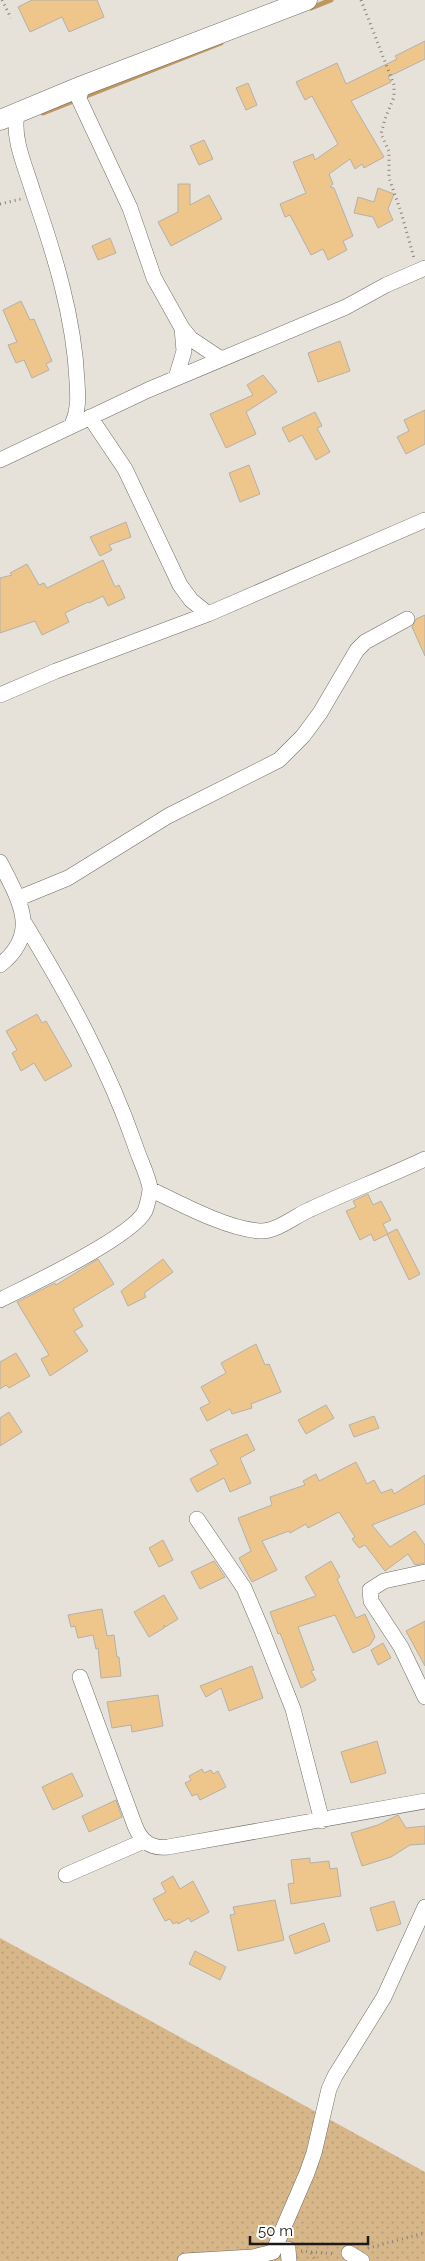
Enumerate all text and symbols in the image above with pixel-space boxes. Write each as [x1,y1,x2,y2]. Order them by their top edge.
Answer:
scale bar [250,2214,368,2246]
text: 50 m [258,2222,293,2240]

